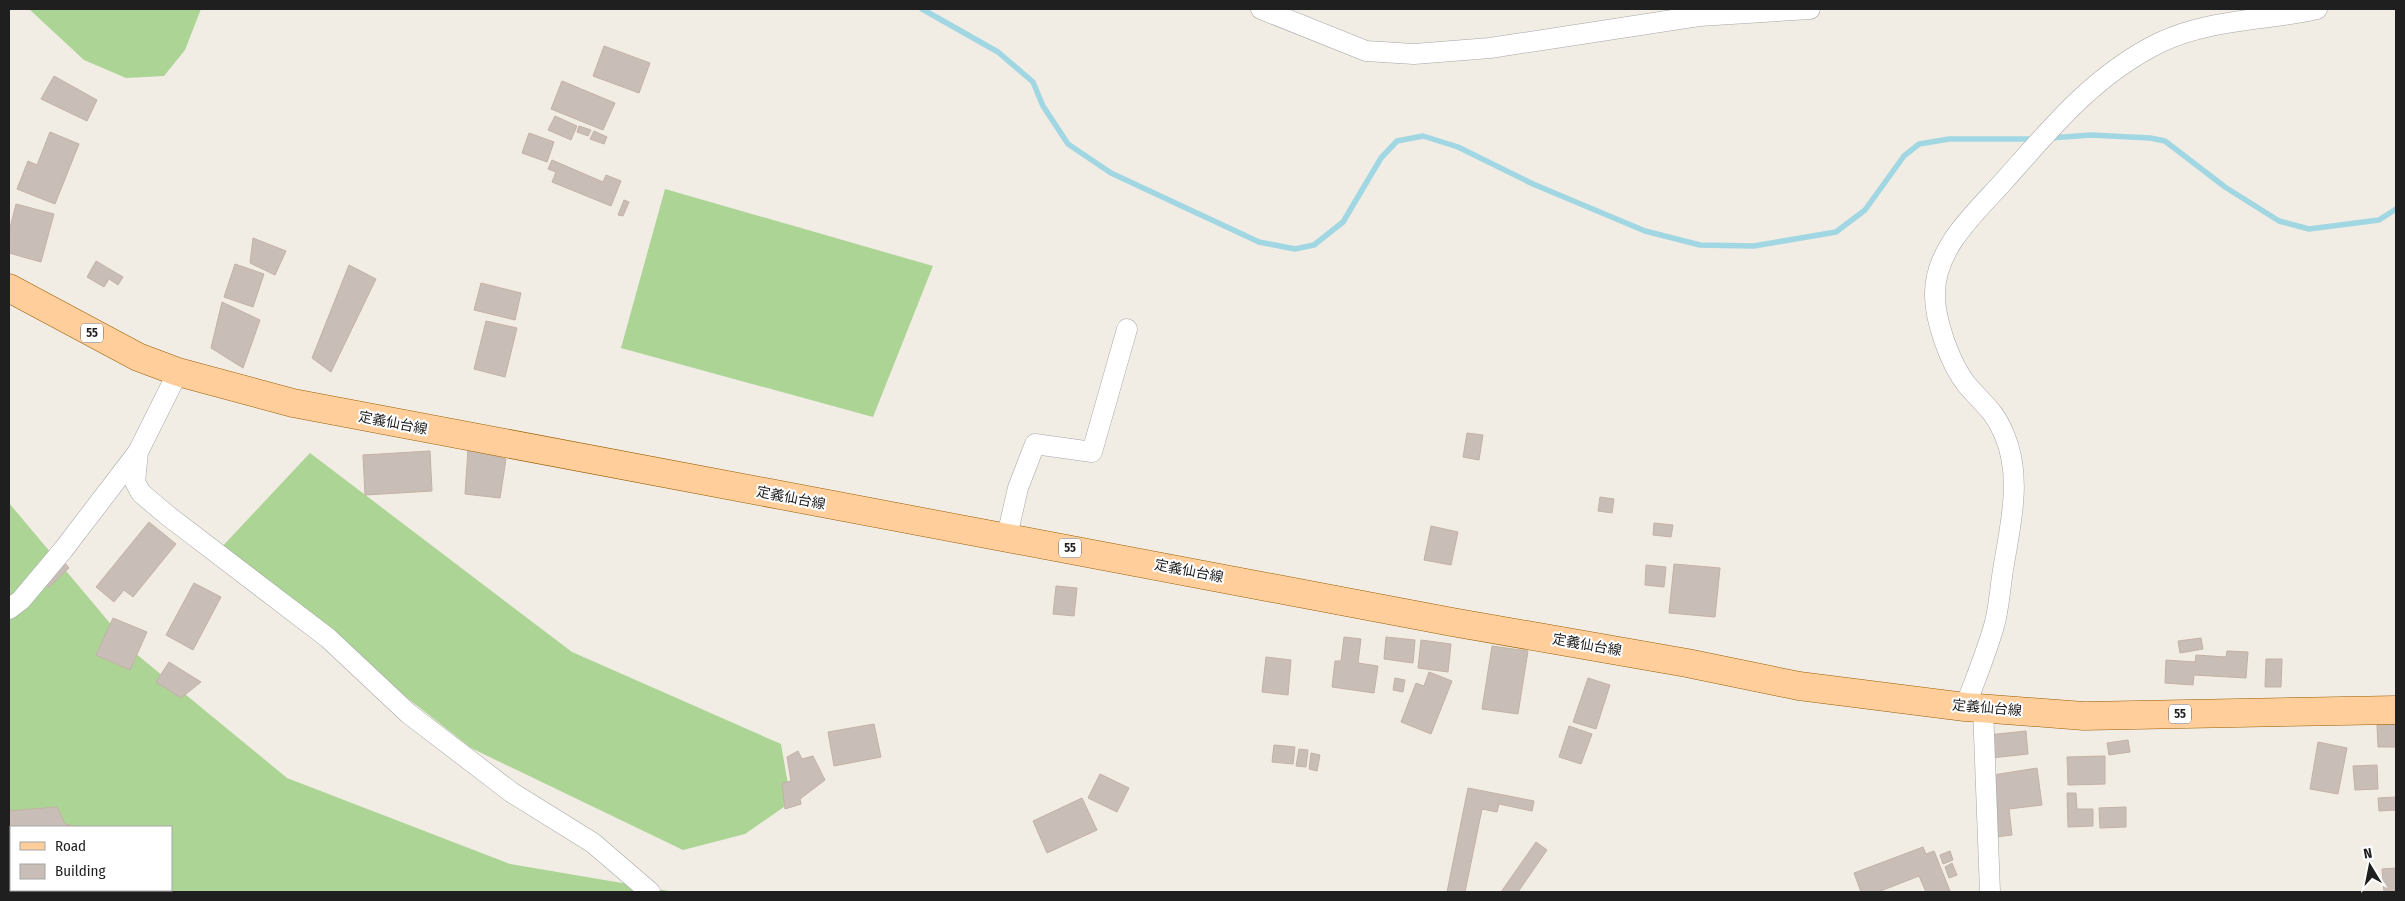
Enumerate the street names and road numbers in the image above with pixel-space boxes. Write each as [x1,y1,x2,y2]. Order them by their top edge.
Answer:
road number: 55 [81,323,103,342]
street label: 定義仙台線 [357,408,429,438]
street label: 定義仙台線 [755,483,827,513]
road number: 55 [1059,538,1081,558]
street label: 定義仙台線 [1153,556,1225,586]
street label: 定義仙台線 [1551,631,1623,659]
street label: 定義仙台線 [1951,696,2023,720]
road number: 55 [2169,704,2191,724]

